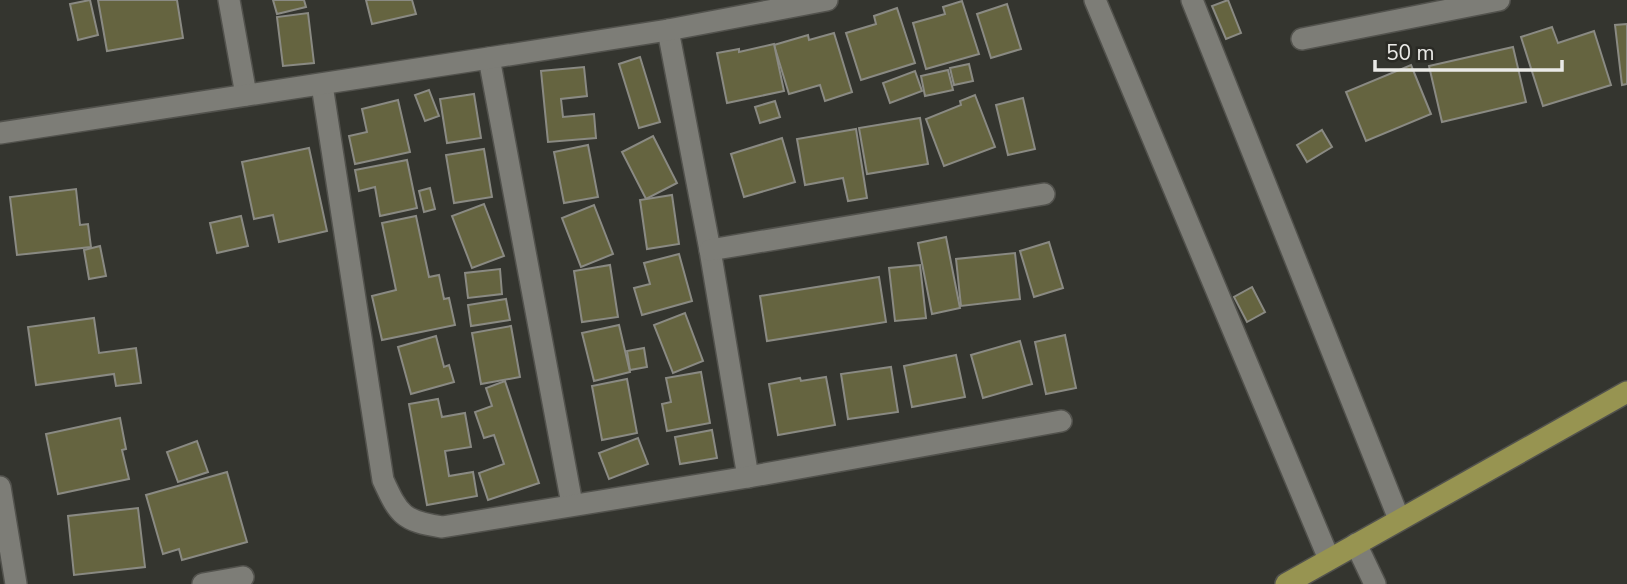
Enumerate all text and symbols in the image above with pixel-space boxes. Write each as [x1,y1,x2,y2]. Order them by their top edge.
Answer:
scale bar [1375,28,1562,72]
text: 50 m [1386,39,1435,67]

